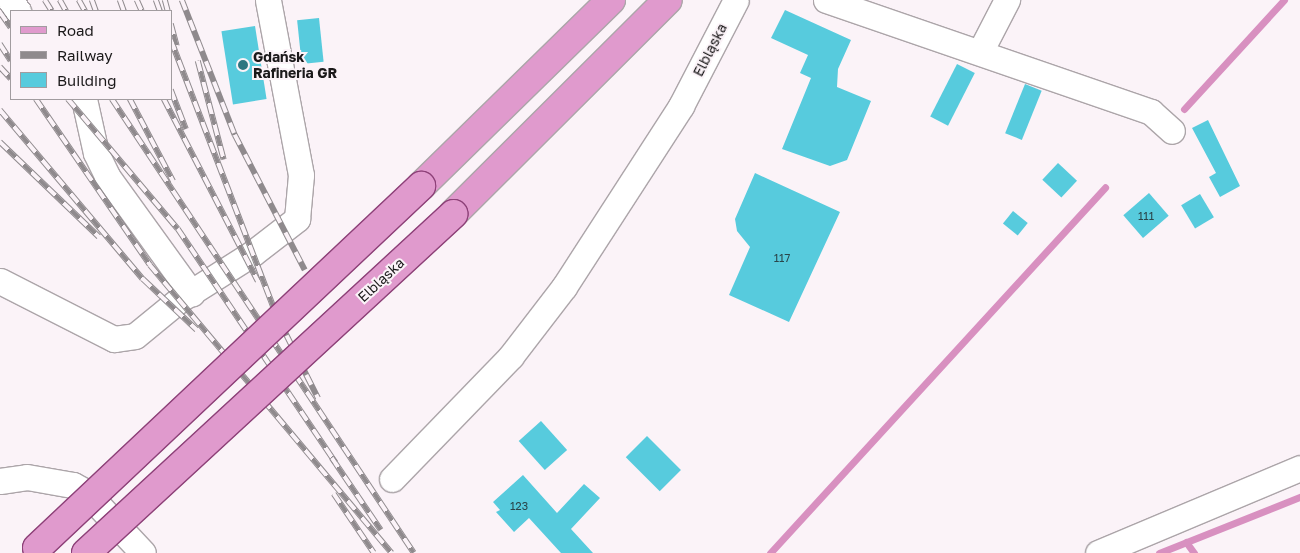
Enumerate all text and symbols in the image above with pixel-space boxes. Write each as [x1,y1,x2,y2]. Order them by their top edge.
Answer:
legend [10,10,172,100]
text: Road [57,21,94,39]
street label: Elbląska [690,21,730,79]
text: Railway [57,46,113,64]
place label: Gdańsk Rafineria GR [253,49,337,82]
marker: Gdańsk Rafineria GR [237,59,249,71]
text: Building [57,71,117,89]
house number: 111 [1138,209,1154,223]
house number: 117 [774,251,790,265]
street label: Elbląska [354,254,408,306]
house number: 123 [510,499,528,513]

